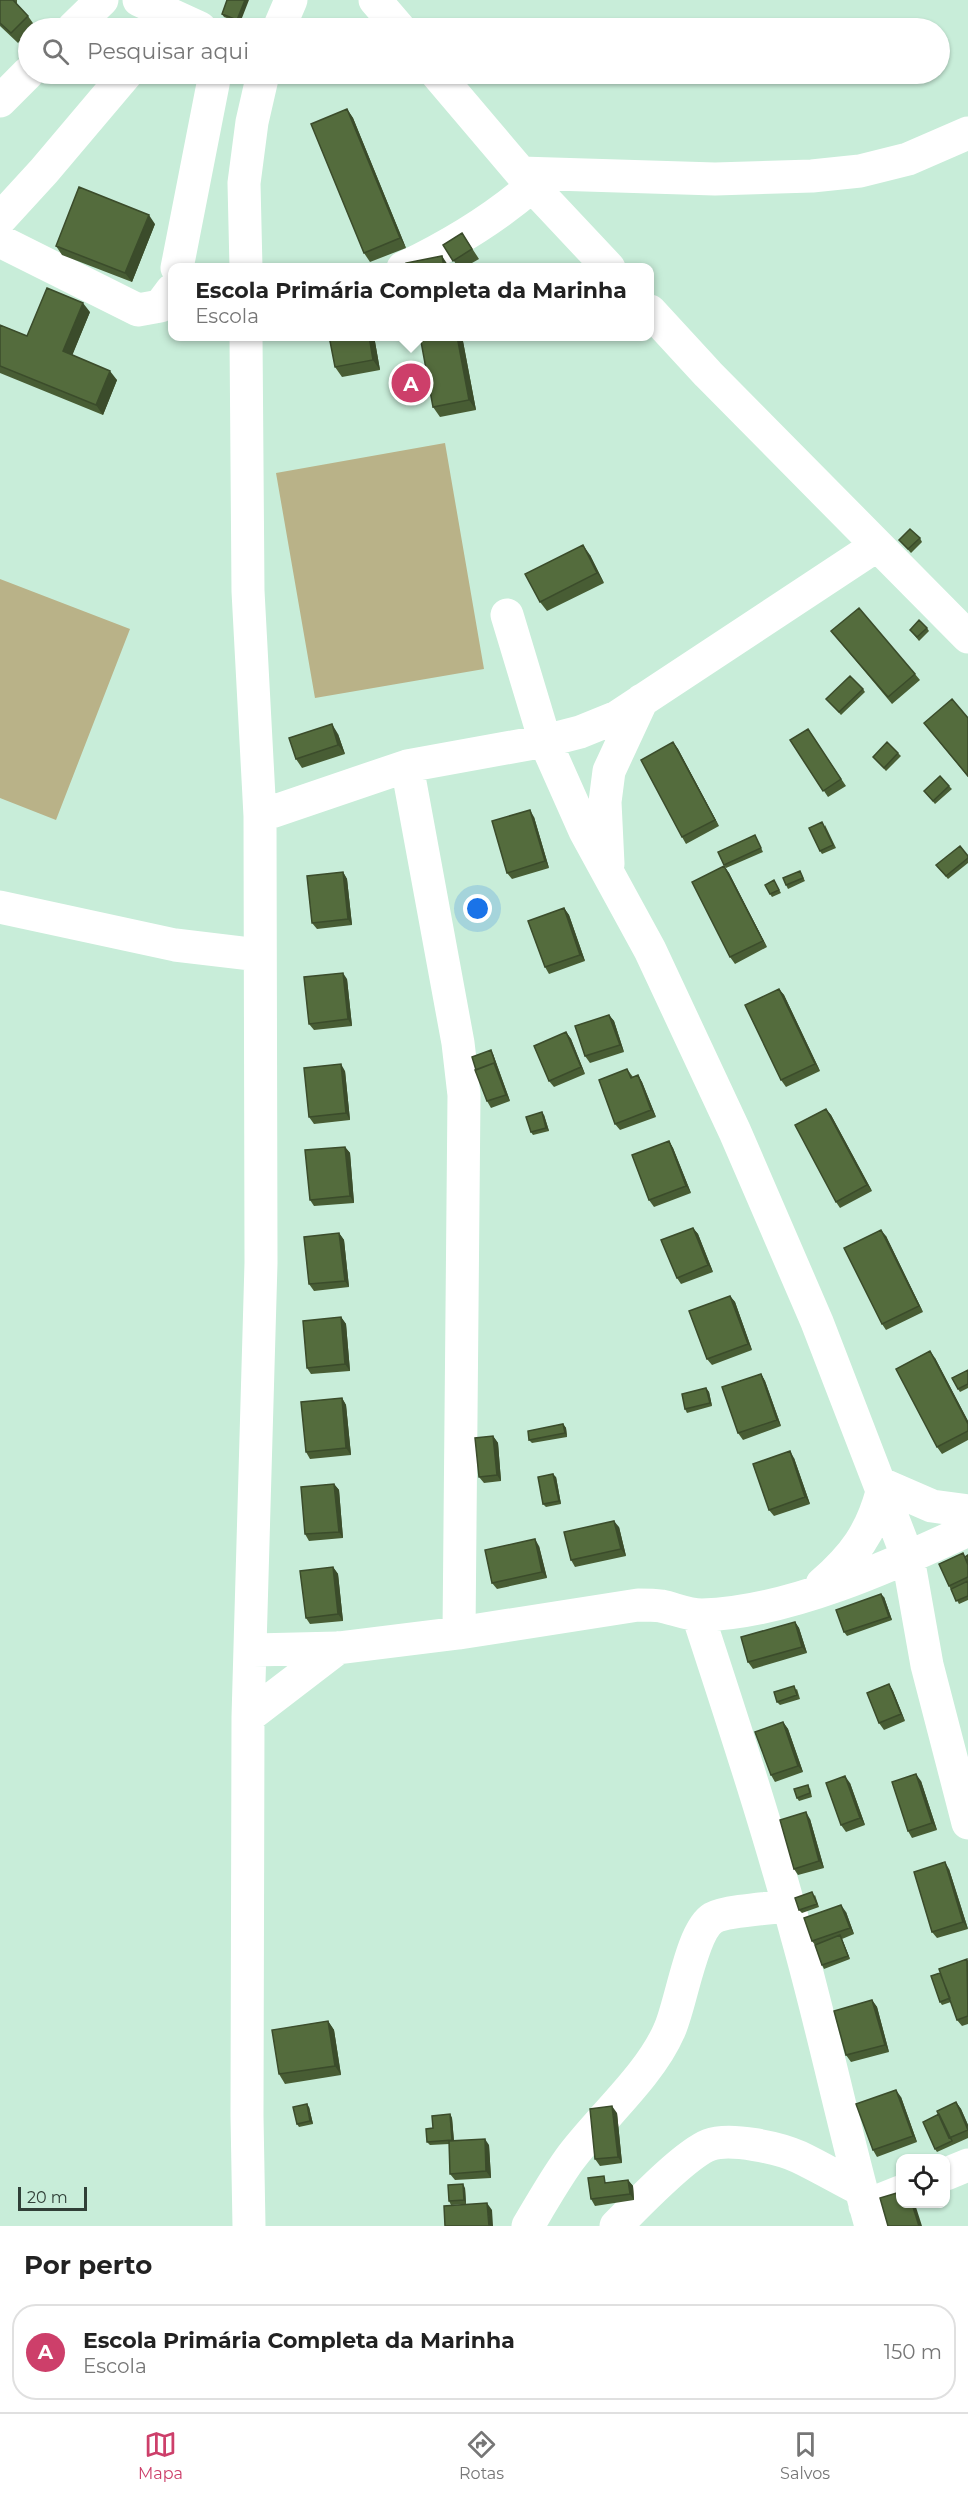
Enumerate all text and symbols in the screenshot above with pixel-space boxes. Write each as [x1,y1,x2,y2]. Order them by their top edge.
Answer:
search box [18,18,950,84]
icon: search [39,35,72,68]
text: Pesquisar aqui [87,38,249,65]
popup [168,263,654,341]
text: Escola Primária Completa da Marinha [195,277,627,304]
text: Escola [195,304,259,328]
pin: A [392,360,430,406]
your location [463,894,492,923]
map controls [896,2154,950,2208]
button: locate [896,2154,950,2208]
scale bar [18,2184,87,2212]
text: 20 m [27,2188,68,2207]
text: Por perto [24,2249,152,2281]
text: Escola Primária Completa da Marinha [83,2327,515,2354]
text: A [38,2340,53,2364]
text: 150 m [884,2340,942,2364]
text: Escola [83,2354,147,2378]
tab: Mapa [138,2428,183,2483]
tab: Rotas [459,2428,504,2483]
tab: Salvos [780,2428,830,2483]

